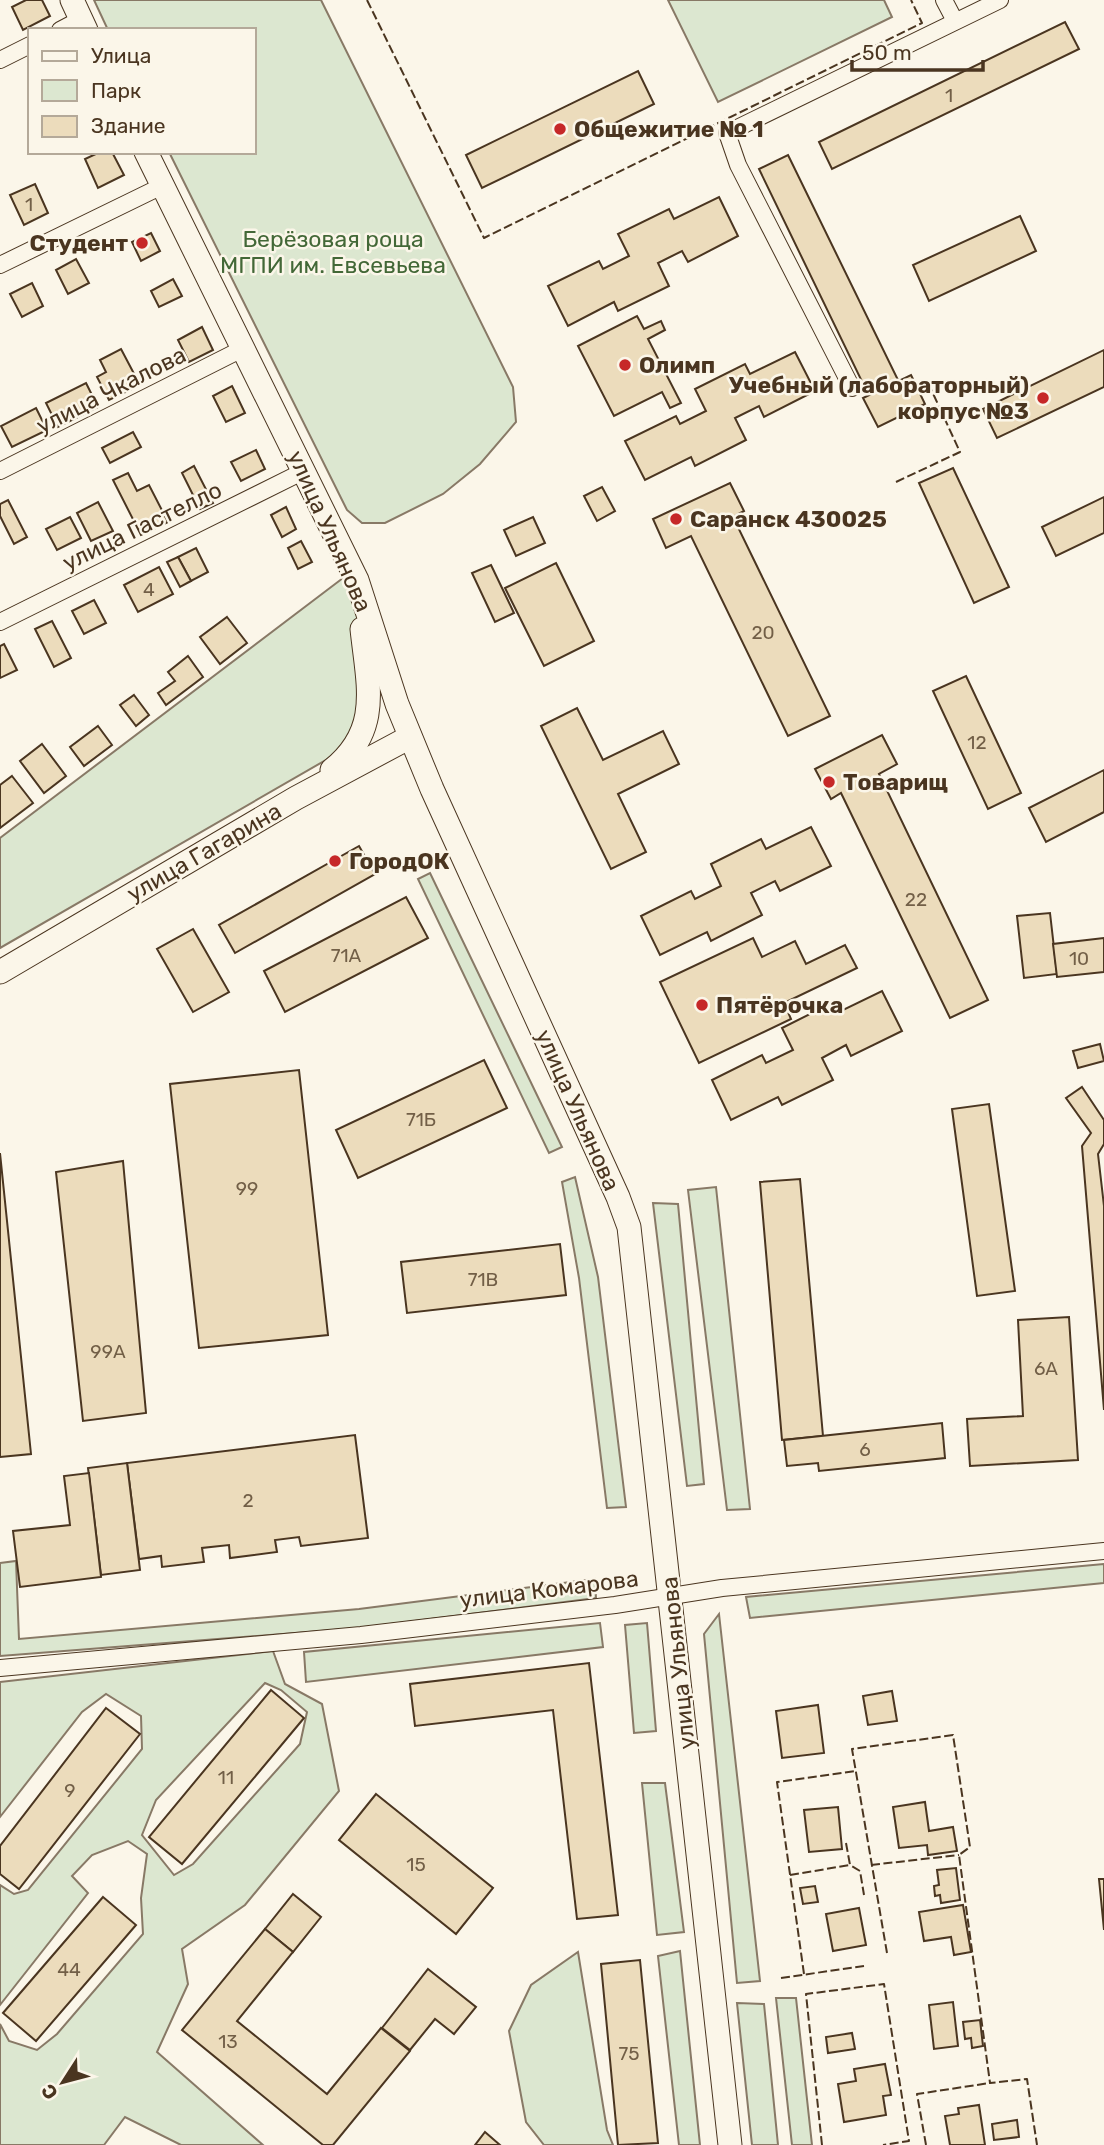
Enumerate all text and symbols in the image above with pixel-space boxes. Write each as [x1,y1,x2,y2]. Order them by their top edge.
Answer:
legend [28,28,256,154]
scale bar [852,28,983,72]
text: 50 m [862,40,912,65]
text: Улица [91,43,151,68]
text: Парк [91,78,141,103]
house number: 1 [945,84,953,107]
text: Здание [91,113,166,138]
place label: Общежитие № 1 [574,115,764,143]
marker: Общежитие № 1 [552,121,568,137]
house number: 1 [25,193,33,216]
park label: Берёзовая роща МГПИ им. Евсевьева [220,225,446,279]
place label: Студент [30,229,128,257]
marker: Студент [134,235,150,251]
street label: улица Чкалова [32,340,190,440]
place label: Олимп [639,351,715,379]
marker: Олимп [617,357,633,373]
place label: Учебный (лабораторный) корпус №3 [729,371,1029,425]
marker: Учебный (лабораторный) корпус №3 [1035,390,1051,406]
street label: улица Ульянова [282,446,378,616]
street label: улица Гастелло [58,475,226,577]
place label: Саранск 430025 [690,505,887,533]
marker: Саранск 430025 [668,511,684,527]
house number: 4 [143,578,155,601]
house number: 20 [751,621,775,644]
house number: 12 [967,731,987,754]
place label: Товарищ [843,768,948,796]
marker: Товарищ [821,774,837,790]
street label: улица Гагарина [122,796,286,908]
place label: ГородОК [349,847,450,875]
marker: ГородОК [327,853,343,869]
house number: 22 [905,888,927,911]
house number: 71А [331,944,362,967]
house number: 10 [1069,947,1089,970]
place label: Пятёрочка [716,991,843,1019]
marker: Пятёрочка [694,997,710,1013]
street label: улица Ульянова [530,1025,626,1195]
house number: 71Б [406,1108,436,1131]
house number: 99 [236,1177,258,1200]
house number: 71В [468,1268,498,1291]
house number: 99А [90,1340,126,1363]
house number: 6А [1034,1357,1058,1380]
house number: 6 [859,1438,871,1461]
house number: 2 [242,1489,254,1512]
street label: улица Комарова [458,1564,640,1614]
street label: улица Ульянова [655,1575,701,1751]
house number: 11 [218,1766,234,1789]
house number: 9 [64,1779,76,1802]
house number: 15 [406,1853,426,1876]
house number: 44 [57,1958,81,1981]
house number: 13 [218,2030,238,2053]
house number: 75 [618,2042,640,2065]
north arrow [28,2047,98,2117]
text: С [36,2080,63,2104]

